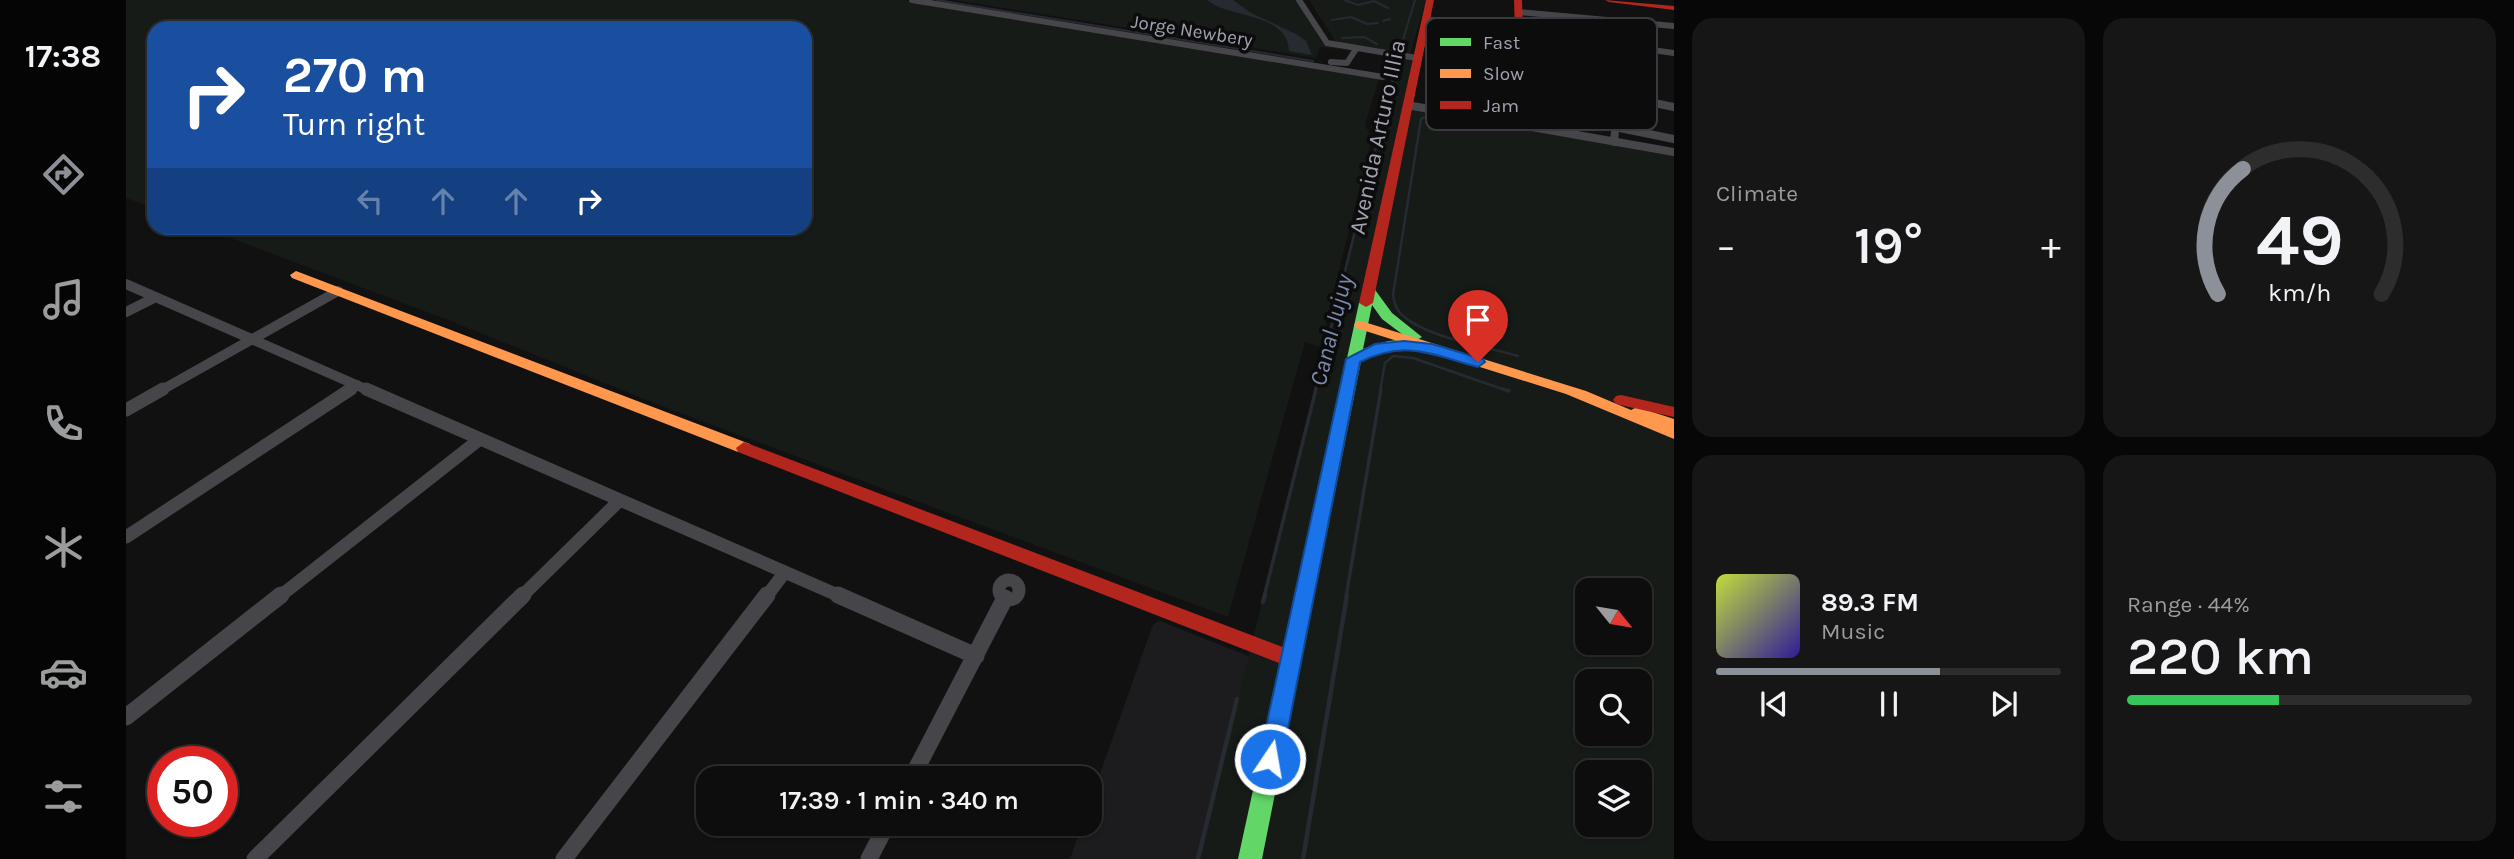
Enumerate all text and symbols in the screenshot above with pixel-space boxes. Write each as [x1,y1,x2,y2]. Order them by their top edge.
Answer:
street label: Jorge Newbery [1129,11,1254,51]
legend [1426,18,1657,130]
text: Fast [1483,32,1520,54]
text: 17:38 [25,38,101,75]
street label: Avenida Arturo Illia [1344,38,1411,237]
text: 270 m [283,47,427,104]
icon: right [168,49,259,140]
text: Slow [1483,63,1524,85]
text: Jam [1483,95,1519,117]
text: Turn right [283,106,425,143]
icon: directions [39,150,88,199]
text: Climate [1716,180,1798,207]
icon: left [351,182,389,220]
icon: ahead [424,182,462,220]
icon: ahead [497,182,535,220]
icon: right [570,182,608,220]
text: 49 [2256,197,2343,282]
text: 19° [1854,215,1923,276]
text: − [1716,224,1736,269]
text: + [2041,224,2061,269]
water label: Canal Jujuy [1304,271,1358,389]
icon: music [39,275,88,324]
text: km/h [2268,277,2331,306]
pin [1448,290,1508,362]
icon: arrive [1459,301,1497,339]
icon: phone [39,399,88,448]
icon: climate [39,523,88,572]
north arrow [1575,578,1652,654]
map controls [1575,578,1652,837]
text: 89.3 FM [1821,587,1919,618]
text: Range · 44% [2127,591,2250,618]
text: Music [1821,618,1885,645]
text: 220 km [2127,626,2314,687]
icon: car [39,648,88,697]
button: search [1575,669,1652,746]
icon: previous [1755,685,1793,723]
icon: pause [1870,685,1908,723]
icon: next [1985,685,2023,723]
position arrow [1233,722,1307,796]
speed limit sign: 50 [147,746,238,837]
button: layers [1575,760,1652,837]
icon: filters [39,772,88,821]
text: 17:39 · 1 min · 340 m [779,785,1019,816]

